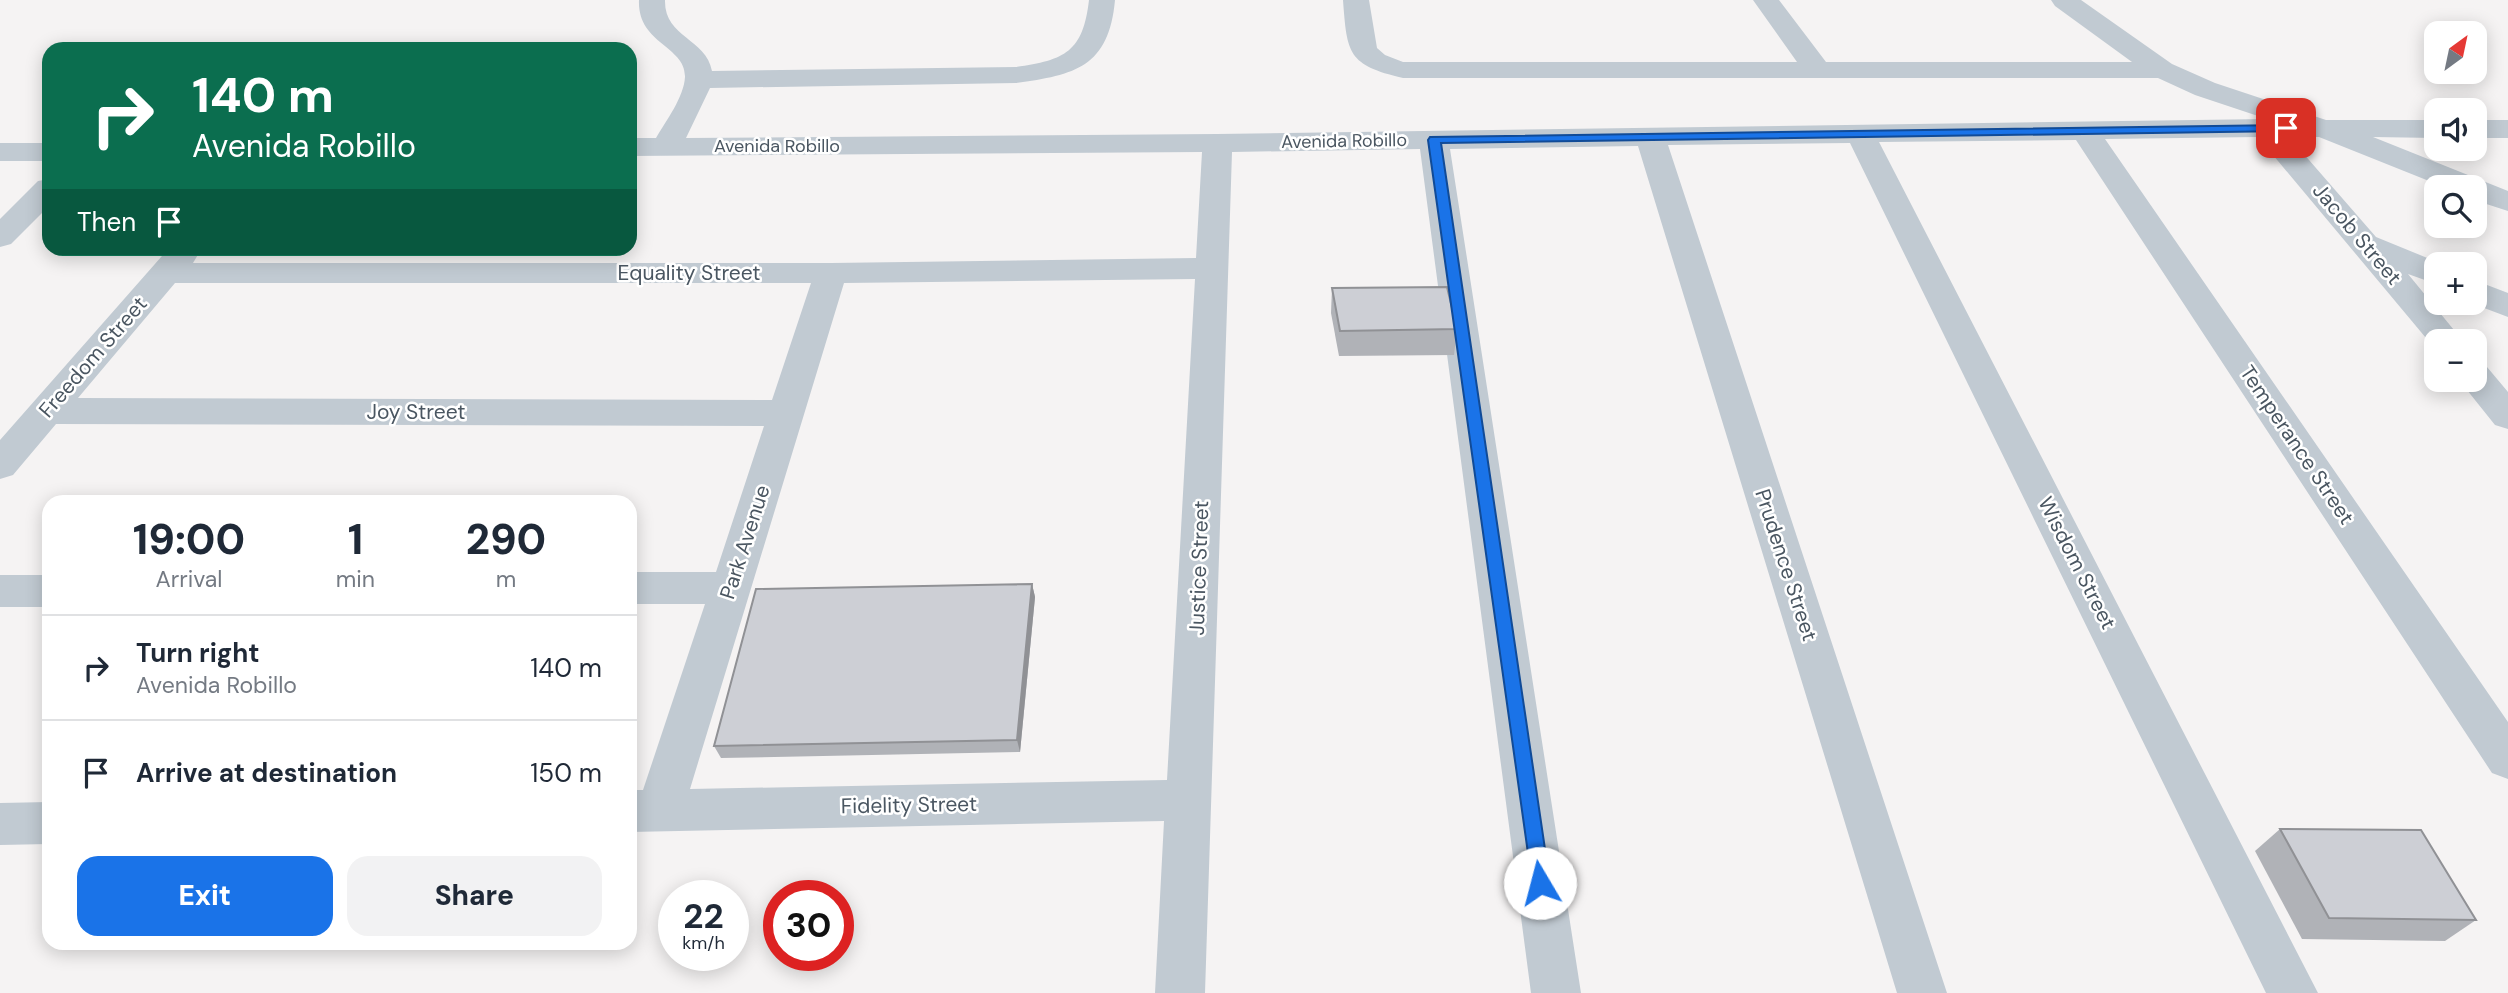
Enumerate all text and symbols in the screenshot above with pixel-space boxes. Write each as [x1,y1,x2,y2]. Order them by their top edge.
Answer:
north arrow [2424,21,2487,84]
map controls [2424,21,2487,392]
text: 140 m [192,63,334,127]
icon: right [77,70,168,161]
pin [2256,98,2316,158]
button: sound [2424,98,2487,161]
icon: arrive [2267,109,2305,147]
text: Avenida Robillo [192,125,416,167]
street label: Avenida Robillo [1281,128,1407,154]
street label: Avenida Robillo [714,134,840,158]
button: search [2424,175,2487,238]
street label: Jacob Street [2306,177,2408,291]
icon: arrive [150,203,188,241]
text: Then [77,205,136,239]
button: + [2424,252,2487,315]
street label: Equality Street [617,259,761,287]
street label: Freedom Street [33,290,153,424]
button: − [2424,329,2487,392]
street label: Temperance Street [2233,360,2361,530]
street label: Joy Street [367,398,465,426]
street label: Park Avenue [713,481,777,603]
street label: Prudence Street [1748,485,1824,645]
street label: Wisdom Street [2032,492,2122,634]
street label: Justice Street [1183,500,1215,636]
text: 19:00 [133,512,245,567]
text: 1 [348,512,363,567]
text: 290 [466,512,546,567]
text: Arrival [155,564,222,594]
text: min [336,564,375,594]
text: m [496,564,516,594]
text: Turn right [136,636,260,670]
icon: right [77,649,115,687]
text: 140 m [530,651,602,685]
text: Avenida Robillo [136,670,297,700]
icon: arrive [77,754,115,792]
text: Arrive at destination [136,756,397,790]
text: 150 m [530,756,602,790]
street label: Fidelity Street [841,790,977,820]
position arrow [1503,846,1577,920]
button: Exit [77,856,333,936]
button: Share [347,856,602,936]
speed limit sign: 30 [763,880,854,971]
text: 22 [683,893,724,939]
text: km/h [682,931,725,955]

